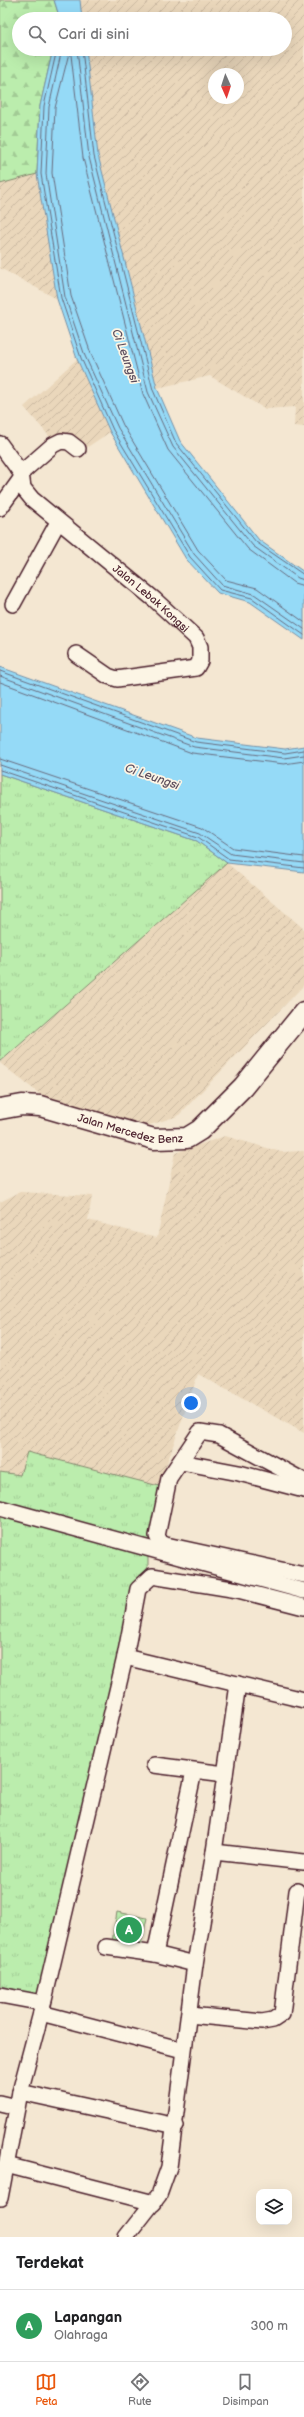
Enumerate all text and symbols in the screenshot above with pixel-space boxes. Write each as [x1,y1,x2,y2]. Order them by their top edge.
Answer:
search box [12,12,292,56]
icon: search [26,23,48,45]
text: Cari di sini [58,25,129,44]
north arrow [208,68,244,104]
water label: Ci Leungsi [108,327,142,386]
street label: Jalan Lebak Kongsi [110,562,192,635]
water label: Ci Leungsi [123,761,182,794]
street label: Jalan Mercedez Benz [76,1111,184,1146]
your location [181,1393,201,1413]
pin: A [116,1915,142,1945]
map controls [256,2189,292,2225]
button: layers [256,2189,292,2225]
text: Terdekat [16,2253,84,2273]
text: Lapangan [54,2308,122,2327]
text: A [25,2318,33,2334]
text: 300 m [250,2318,288,2334]
text: Olahraga [54,2327,108,2343]
tab: Peta [35,2371,58,2408]
tab: Rute [128,2371,152,2408]
tab: Disimpan [222,2371,269,2408]

